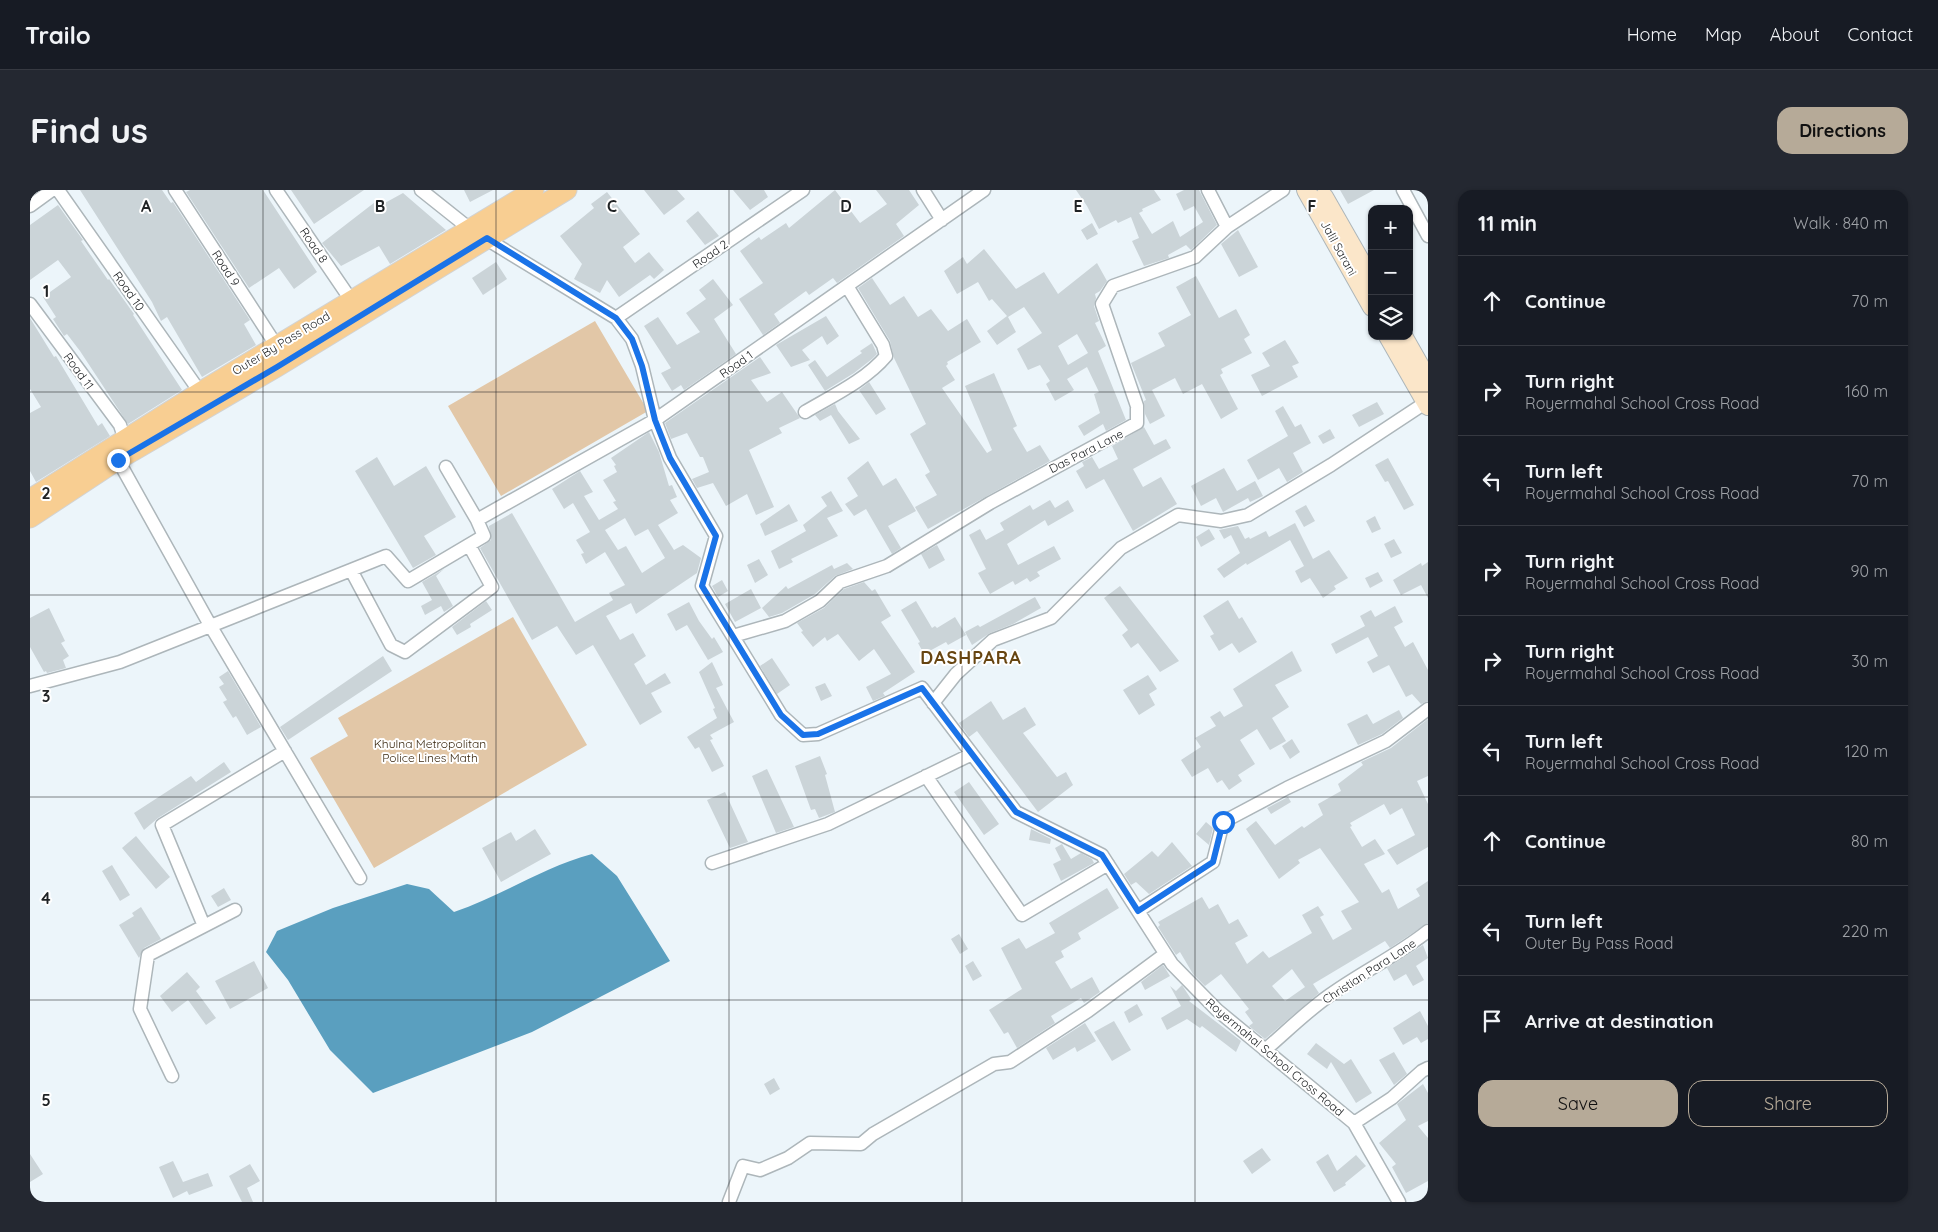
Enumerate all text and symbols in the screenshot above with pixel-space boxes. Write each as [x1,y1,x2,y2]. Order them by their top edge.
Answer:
text: Trailo [25,20,91,50]
text: Home [1627,23,1677,46]
text: Map [1705,23,1742,46]
text: About [1770,23,1820,46]
text: Contact [1848,23,1913,46]
button: Directions [1777,107,1908,154]
text: Find us [30,108,148,152]
text: A [141,196,152,216]
text: B [375,196,385,216]
text: C [607,196,617,216]
text: D [840,196,852,216]
text: E [1073,196,1083,216]
text: F [1308,196,1317,216]
map controls [1368,205,1413,340]
button: + [1368,205,1413,250]
text: 11 min [1478,210,1537,236]
text: Walk · 840 m [1793,213,1888,233]
street label: Jalil Sarani [1318,218,1360,278]
street label: Road 8 [297,224,331,266]
street label: Road 2 [689,236,731,272]
street label: Road 9 [209,247,243,289]
button: − [1368,250,1413,295]
street label: Road 10 [110,268,148,314]
text: 1 [43,281,49,301]
icon: ahead [1478,287,1506,315]
text: Continue [1525,289,1606,313]
text: 70 m [1851,291,1888,311]
button: layers [1368,295,1413,340]
street label: Outer By Pass Road [229,308,333,378]
street label: Road 1 [716,347,756,381]
street label: Road 11 [61,350,97,392]
text: Turn right [1525,369,1614,393]
icon: right [1478,377,1506,405]
text: 160 m [1845,381,1888,401]
text: Royermahal School Cross Road [1525,393,1759,413]
street label: Das Para Lane [1046,426,1126,476]
route end [107,449,130,472]
text: Turn left [1525,459,1603,483]
icon: left [1478,467,1506,495]
text: 70 m [1851,471,1888,491]
text: 2 [41,483,51,503]
text: Royermahal School Cross Road [1525,483,1759,503]
text: Turn right [1525,549,1614,573]
icon: right [1478,557,1506,585]
text: 90 m [1851,561,1888,581]
text: Royermahal School Cross Road [1525,573,1759,593]
text: Turn right [1525,639,1614,663]
district label: DASHPARA [920,646,1022,669]
icon: right [1478,647,1506,675]
text: 30 m [1851,651,1888,671]
text: Royermahal School Cross Road [1525,663,1759,683]
text: 3 [42,686,50,706]
text: Turn left [1525,729,1603,753]
park label: Khulna Metropolitan Police Lines Math [374,736,486,765]
icon: left [1478,737,1506,765]
text: 120 m [1845,741,1888,761]
text: Royermahal School Cross Road [1525,753,1759,773]
route start [1212,811,1235,834]
icon: ahead [1478,827,1506,855]
text: Continue [1525,829,1606,853]
text: 80 m [1851,831,1888,851]
text: 4 [41,888,51,908]
text: Turn left [1525,909,1603,933]
icon: left [1478,917,1506,945]
text: 220 m [1842,921,1888,941]
text: Outer By Pass Road [1525,933,1673,953]
street label: Christian Para Lane [1319,935,1419,1007]
street label: Royermahal School Cross Road [1203,995,1347,1119]
icon: arrive [1478,1007,1506,1035]
text: Arrive at destination [1525,1009,1714,1033]
button: Save [1478,1080,1678,1127]
button: Share [1688,1080,1888,1127]
text: 5 [41,1090,51,1110]

